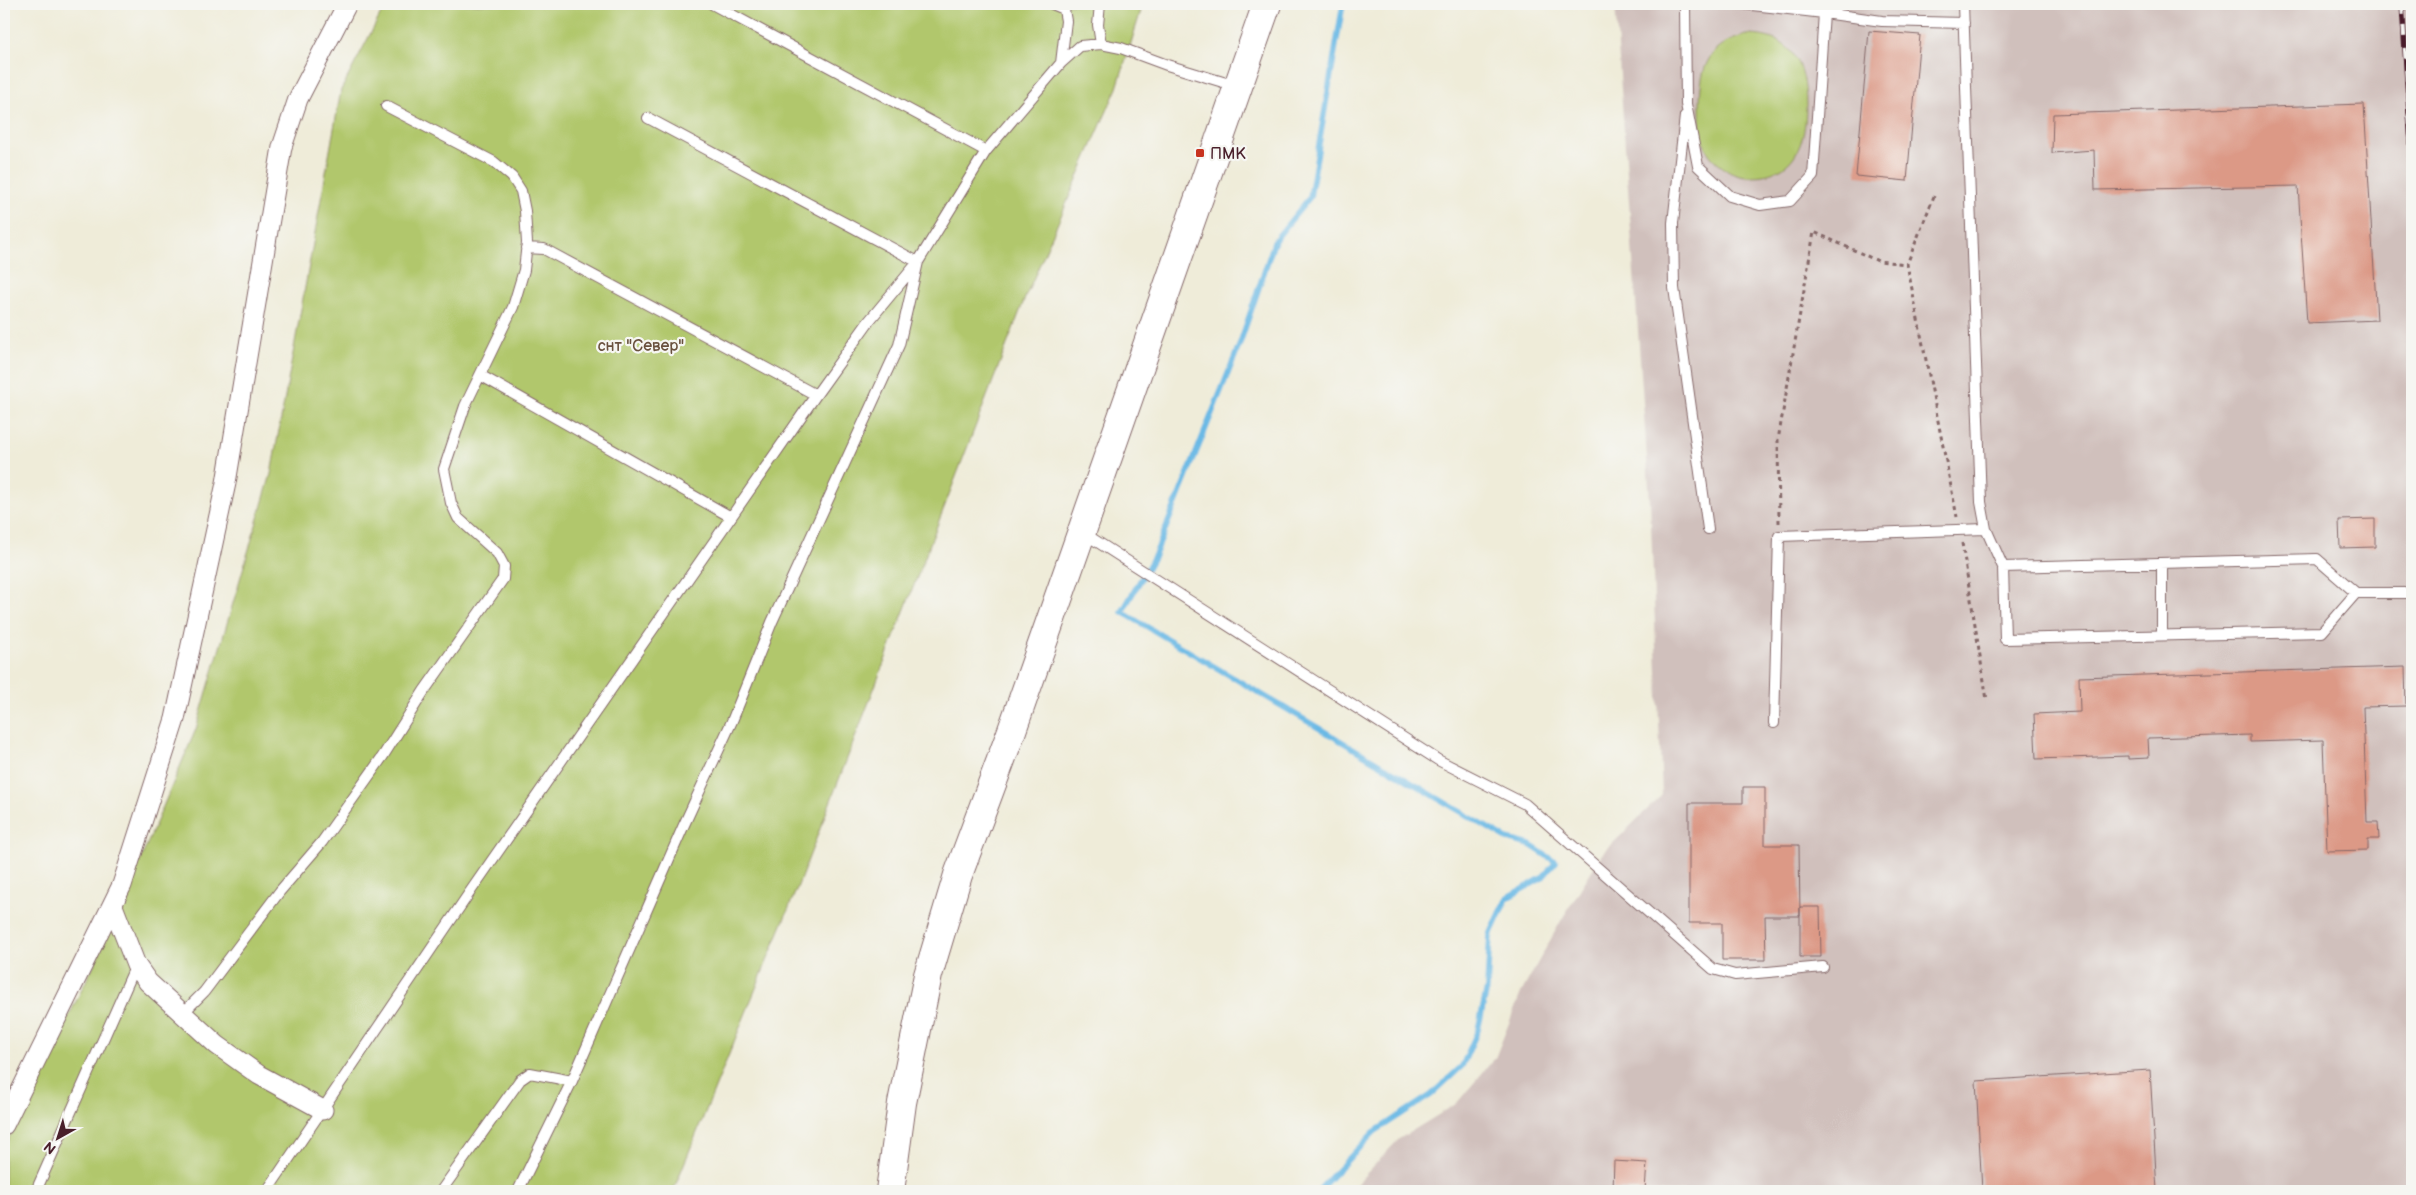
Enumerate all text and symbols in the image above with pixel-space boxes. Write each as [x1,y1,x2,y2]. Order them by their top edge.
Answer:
place label: ПМК [1210,145,1246,164]
marker: ПМК [1194,147,1206,159]
park label: снт "Север" [598,337,684,356]
north arrow [32,1112,82,1162]
text: N [41,1138,60,1158]

